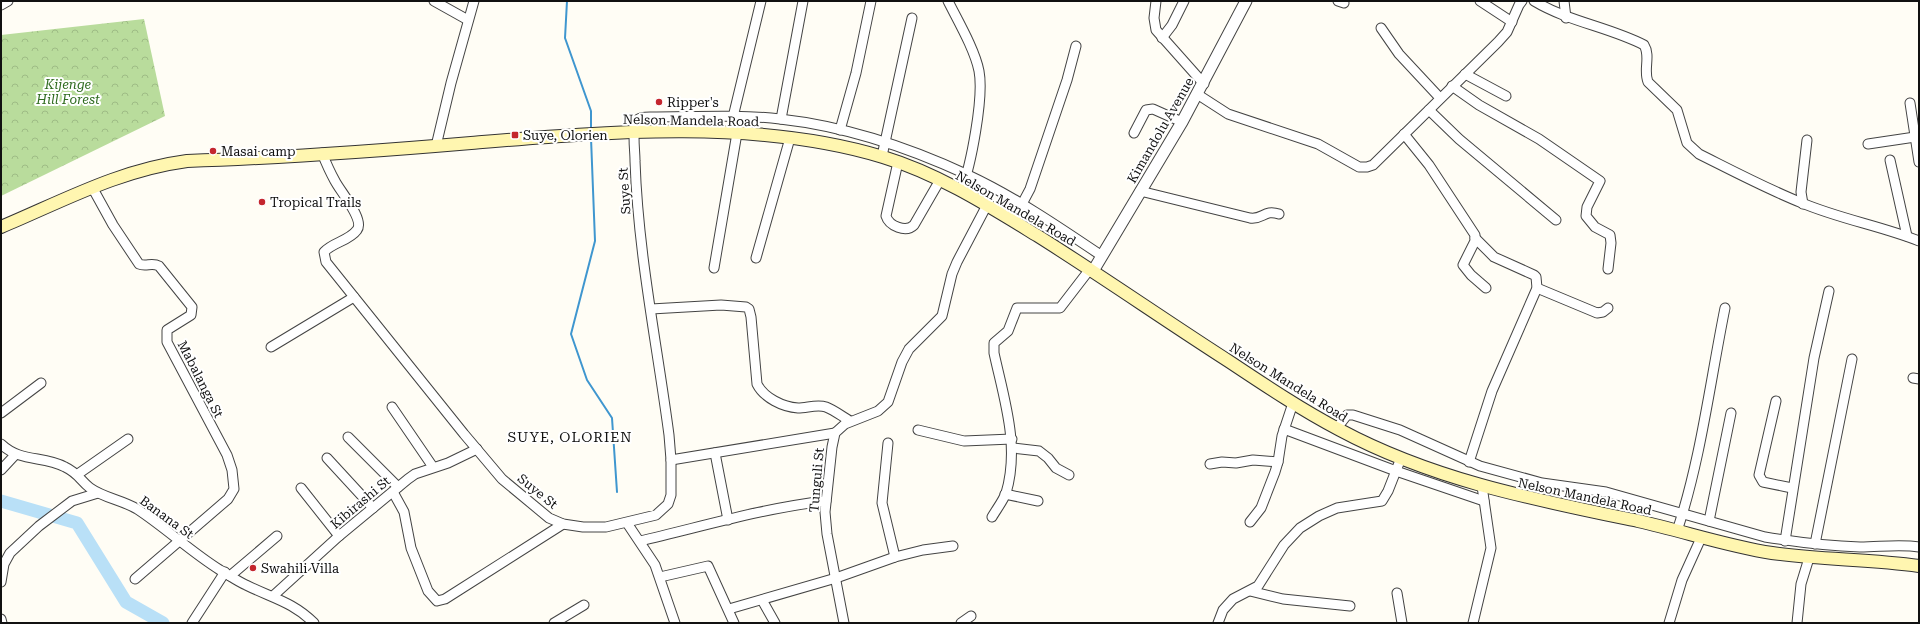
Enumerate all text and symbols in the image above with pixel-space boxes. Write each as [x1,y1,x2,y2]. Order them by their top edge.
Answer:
street label: Kimandolu Avenue [1124,75,1197,186]
park label: Kijenge Hill Forest [35,77,100,107]
place label: Ripper's [667,95,719,110]
marker: Ripper's [654,97,664,107]
street label: Nelson Mandela Road [623,112,760,129]
place label: Suye, Olorien [523,128,608,143]
marker: Suye, Olorien [510,130,520,140]
place label: Masai camp [221,144,296,159]
marker: Masai camp [208,146,218,156]
street label: Suye St [615,167,634,215]
street label: Nelson Mandela Road [953,168,1079,249]
place label: Tropical Trails [270,195,361,210]
marker: Tropical Trails [257,197,267,207]
street label: Mabalanga St [175,338,226,420]
street label: Nelson Mandela Road [1227,340,1351,425]
district label: SUYE, OLORIEN [508,429,632,445]
street label: Tunguli St [806,447,827,513]
street label: Suye St [515,471,561,512]
street label: Kibirashi St [327,473,393,532]
street label: Nelson Mandela Road [1517,475,1654,518]
street label: Banana St [137,493,197,542]
place label: Swahili Villa [261,561,339,576]
marker: Swahili Villa [248,563,258,573]

